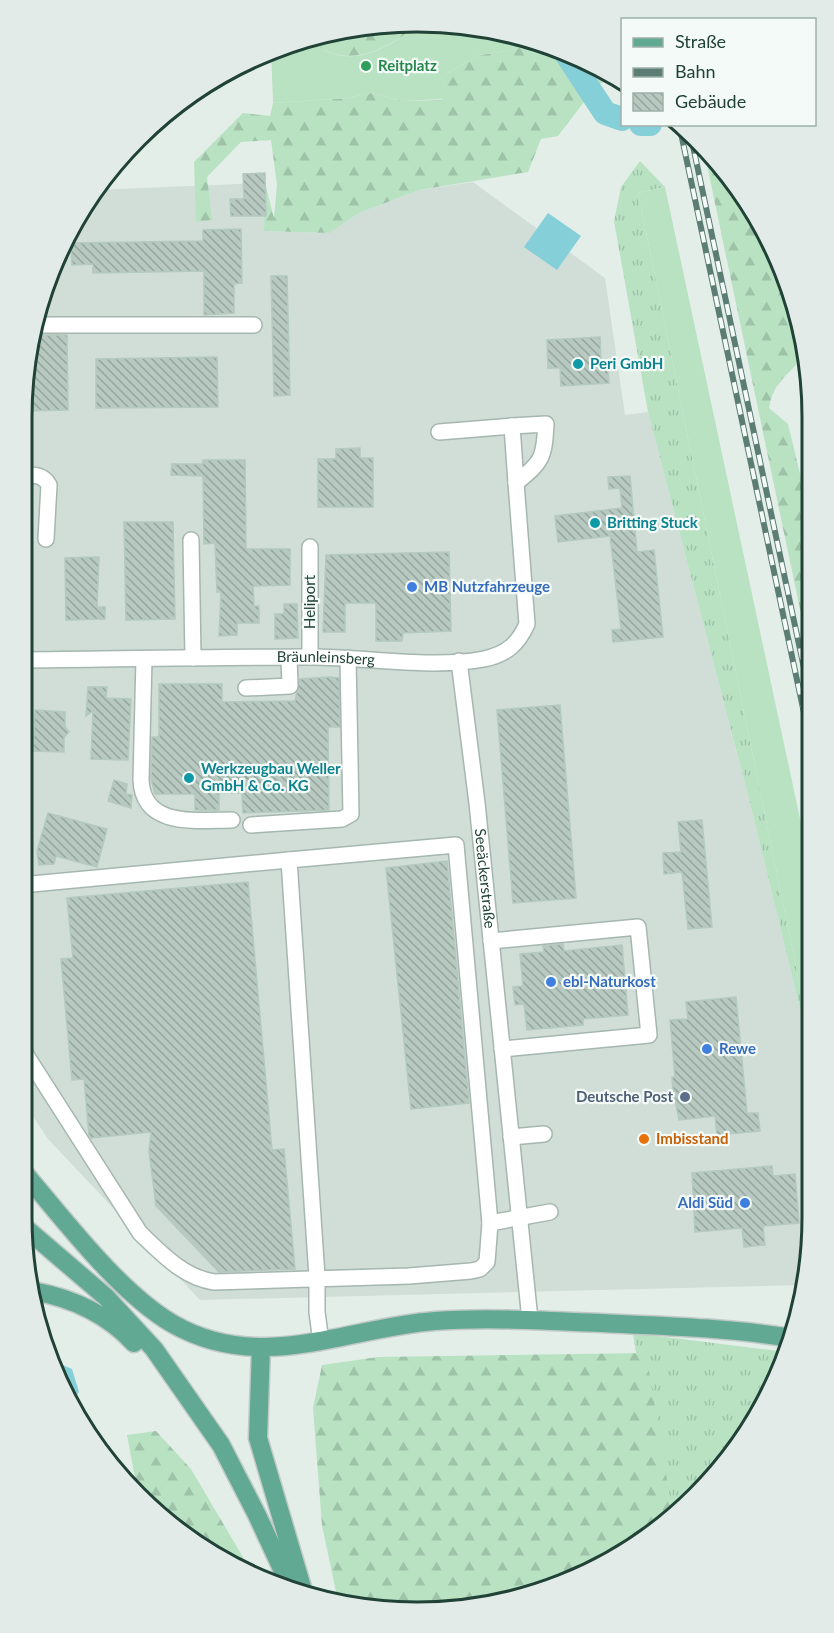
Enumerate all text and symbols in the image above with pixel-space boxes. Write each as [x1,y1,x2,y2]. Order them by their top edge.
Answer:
legend [621,18,816,126]
text: Straße [675,30,726,52]
place label: Reitplatz [378,56,437,74]
marker: Reitplatz [359,59,373,73]
text: Bahn [675,60,716,82]
text: Gebäude [675,90,746,112]
place label: Peri GmbH [590,354,663,372]
marker: Peri GmbH [571,357,585,371]
place label: Britting Stuck [607,513,699,531]
marker: Britting Stuck [588,516,602,530]
street label: Heliport [300,574,318,629]
place label: MB Nutzfahrzeuge [424,577,550,595]
marker: MB Nutzfahrzeuge [405,580,419,594]
street label: Bräunleinsberg [277,647,376,668]
place label: Werkzeugbau Weller GmbH & Co. KG [201,759,341,794]
marker: Werkzeugbau Weller GmbH & Co. KG [182,771,196,785]
street label: Seeäckerstraße [472,827,500,929]
place label: ebl-Naturkost [563,972,656,990]
marker: ebl-Naturkost [544,975,558,989]
place label: Rewe [719,1039,756,1057]
marker: Rewe [700,1042,714,1056]
place label: Deutsche Post [576,1087,673,1105]
marker: Deutsche Post [678,1090,692,1104]
place label: Imbisstand [656,1129,729,1147]
marker: Imbisstand [637,1132,651,1146]
place label: Aldi Süd [677,1193,733,1211]
marker: Aldi Süd [738,1196,752,1210]

